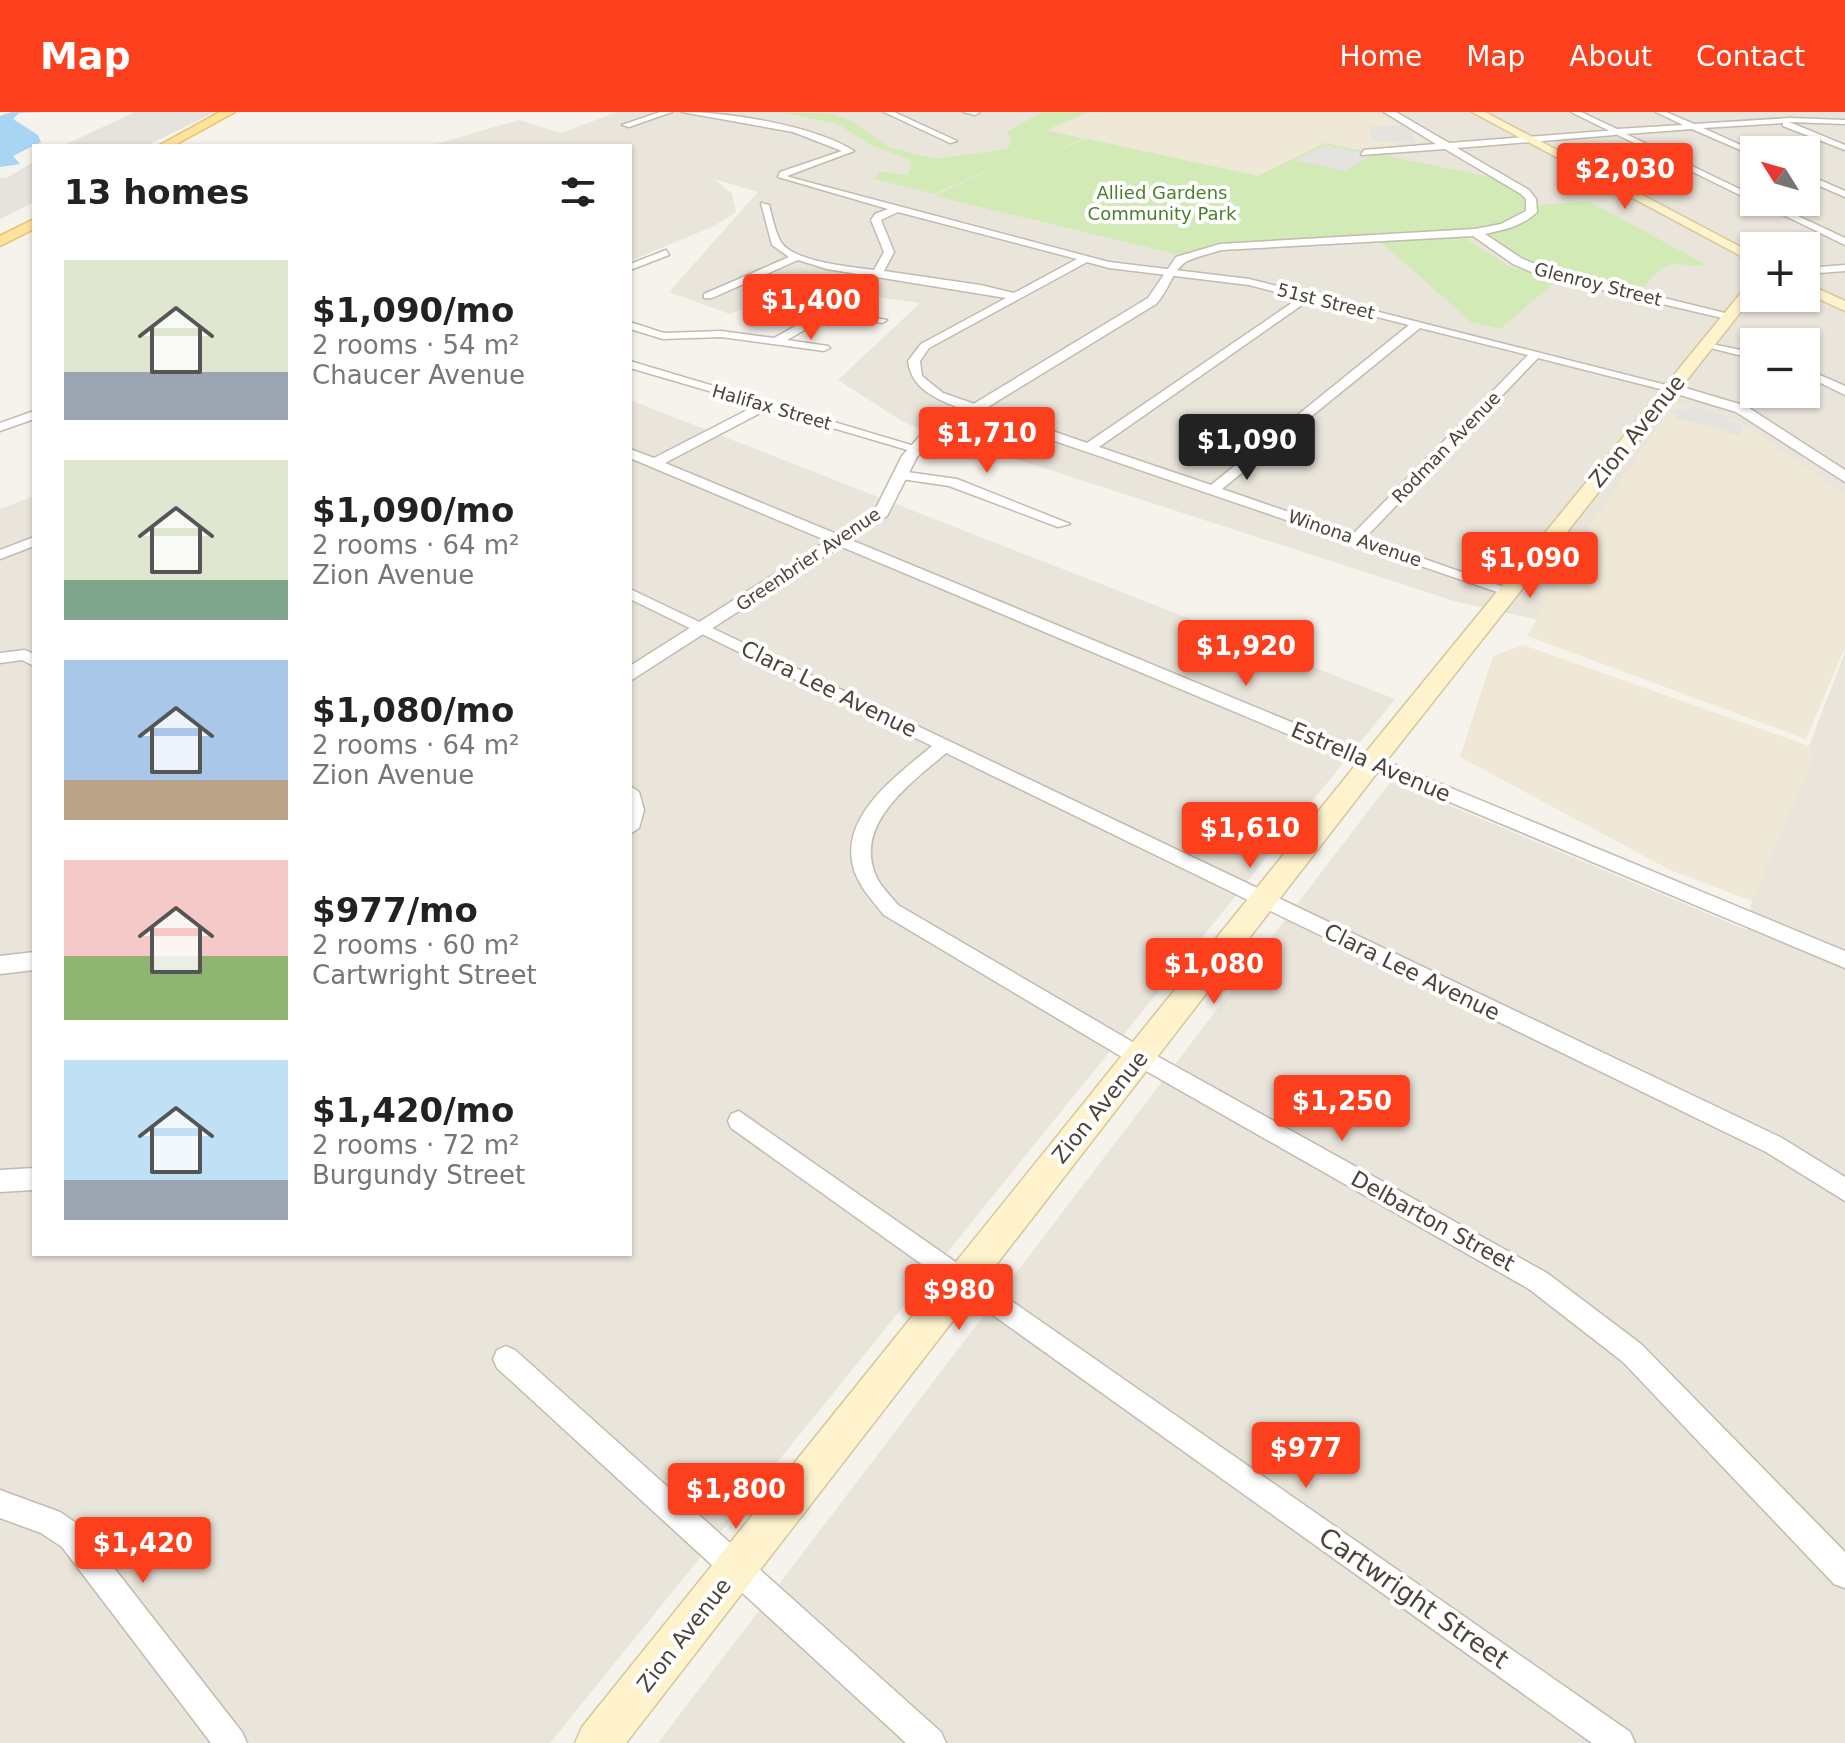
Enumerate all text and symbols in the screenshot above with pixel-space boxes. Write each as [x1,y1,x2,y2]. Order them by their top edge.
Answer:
text: Map [40,34,131,78]
text: Home [1339,40,1422,73]
text: Map [1466,40,1525,73]
text: About [1569,40,1652,73]
text: Contact [1696,40,1805,73]
north arrow [1740,136,1820,216]
map controls [1740,136,1820,408]
pin: $2,030 [1560,143,1690,211]
text: $2,030 [1575,154,1675,184]
icon: filters [556,170,600,214]
text: 13 homes [64,172,249,212]
park label: Allied Gardens Community Park [1088,182,1237,224]
button: + [1740,232,1820,312]
street label: Glenroy Street [1532,258,1664,310]
pin: $1,400 [746,274,876,342]
street label: 51st Street [1275,279,1377,323]
text: $1,400 [761,285,861,315]
text: $1,090/mo [312,290,514,330]
icon: home [128,292,224,388]
button: − [1740,328,1820,408]
text: 2 rooms · 54 m² [312,330,520,360]
text: Chaucer Avenue [312,360,525,390]
street label: Zion Avenue [1584,370,1690,492]
street label: Halifax Street [710,380,834,434]
street label: Rodman Avenue [1387,387,1505,507]
pin: $1,710 [922,407,1052,475]
pin: $1,090 [1182,414,1312,482]
text: $1,710 [937,418,1037,448]
text: $1,090 [1197,425,1297,455]
text: $1,090/mo [312,490,514,530]
icon: home [128,492,224,588]
street label: Greenbrier Avenue [732,503,884,615]
street label: Winona Avenue [1285,505,1425,571]
text: 2 rooms · 64 m² [312,530,520,560]
pin: $1,090 [1465,532,1595,600]
text: $1,090 [1480,543,1580,573]
text: Zion Avenue [312,560,474,590]
pin: $1,920 [1181,620,1311,688]
text: $1,920 [1196,631,1296,661]
street label: Clara Lee Avenue [737,636,921,742]
text: $1,080/mo [312,690,514,730]
icon: home [128,692,224,788]
street label: Estrella Avenue [1288,717,1454,807]
text: 2 rooms · 64 m² [312,730,520,760]
text: Zion Avenue [312,760,474,790]
pin: $1,610 [1185,802,1315,870]
text: $1,610 [1200,813,1300,843]
text: $977/mo [312,890,478,930]
icon: home [128,892,224,988]
street label: Clara Lee Avenue [1320,919,1504,1025]
text: 2 rooms · 60 m² [312,930,520,960]
pin: $1,080 [1149,938,1279,1006]
text: $1,080 [1164,949,1264,979]
text: Cartwright Street [312,960,537,990]
street label: Zion Avenue [1047,1046,1153,1168]
pin: $1,250 [1277,1075,1407,1143]
text: $1,250 [1292,1086,1392,1116]
text: $1,420/mo [312,1090,514,1130]
icon: home [128,1092,224,1188]
text: 2 rooms · 72 m² [312,1130,520,1160]
text: Burgundy Street [312,1160,525,1190]
street label: Delbarton Street [1347,1166,1519,1276]
pin: $980 [912,1264,1006,1332]
text: $980 [923,1275,995,1305]
pin: $977 [1259,1422,1353,1490]
text: $977 [1270,1433,1342,1463]
pin: $1,800 [671,1463,801,1531]
text: $1,800 [686,1474,786,1504]
pin: $1,420 [78,1517,208,1585]
street label: Cartwright Street [1313,1521,1515,1675]
text: $1,420 [93,1528,193,1558]
street label: Zion Avenue [632,1573,736,1697]

